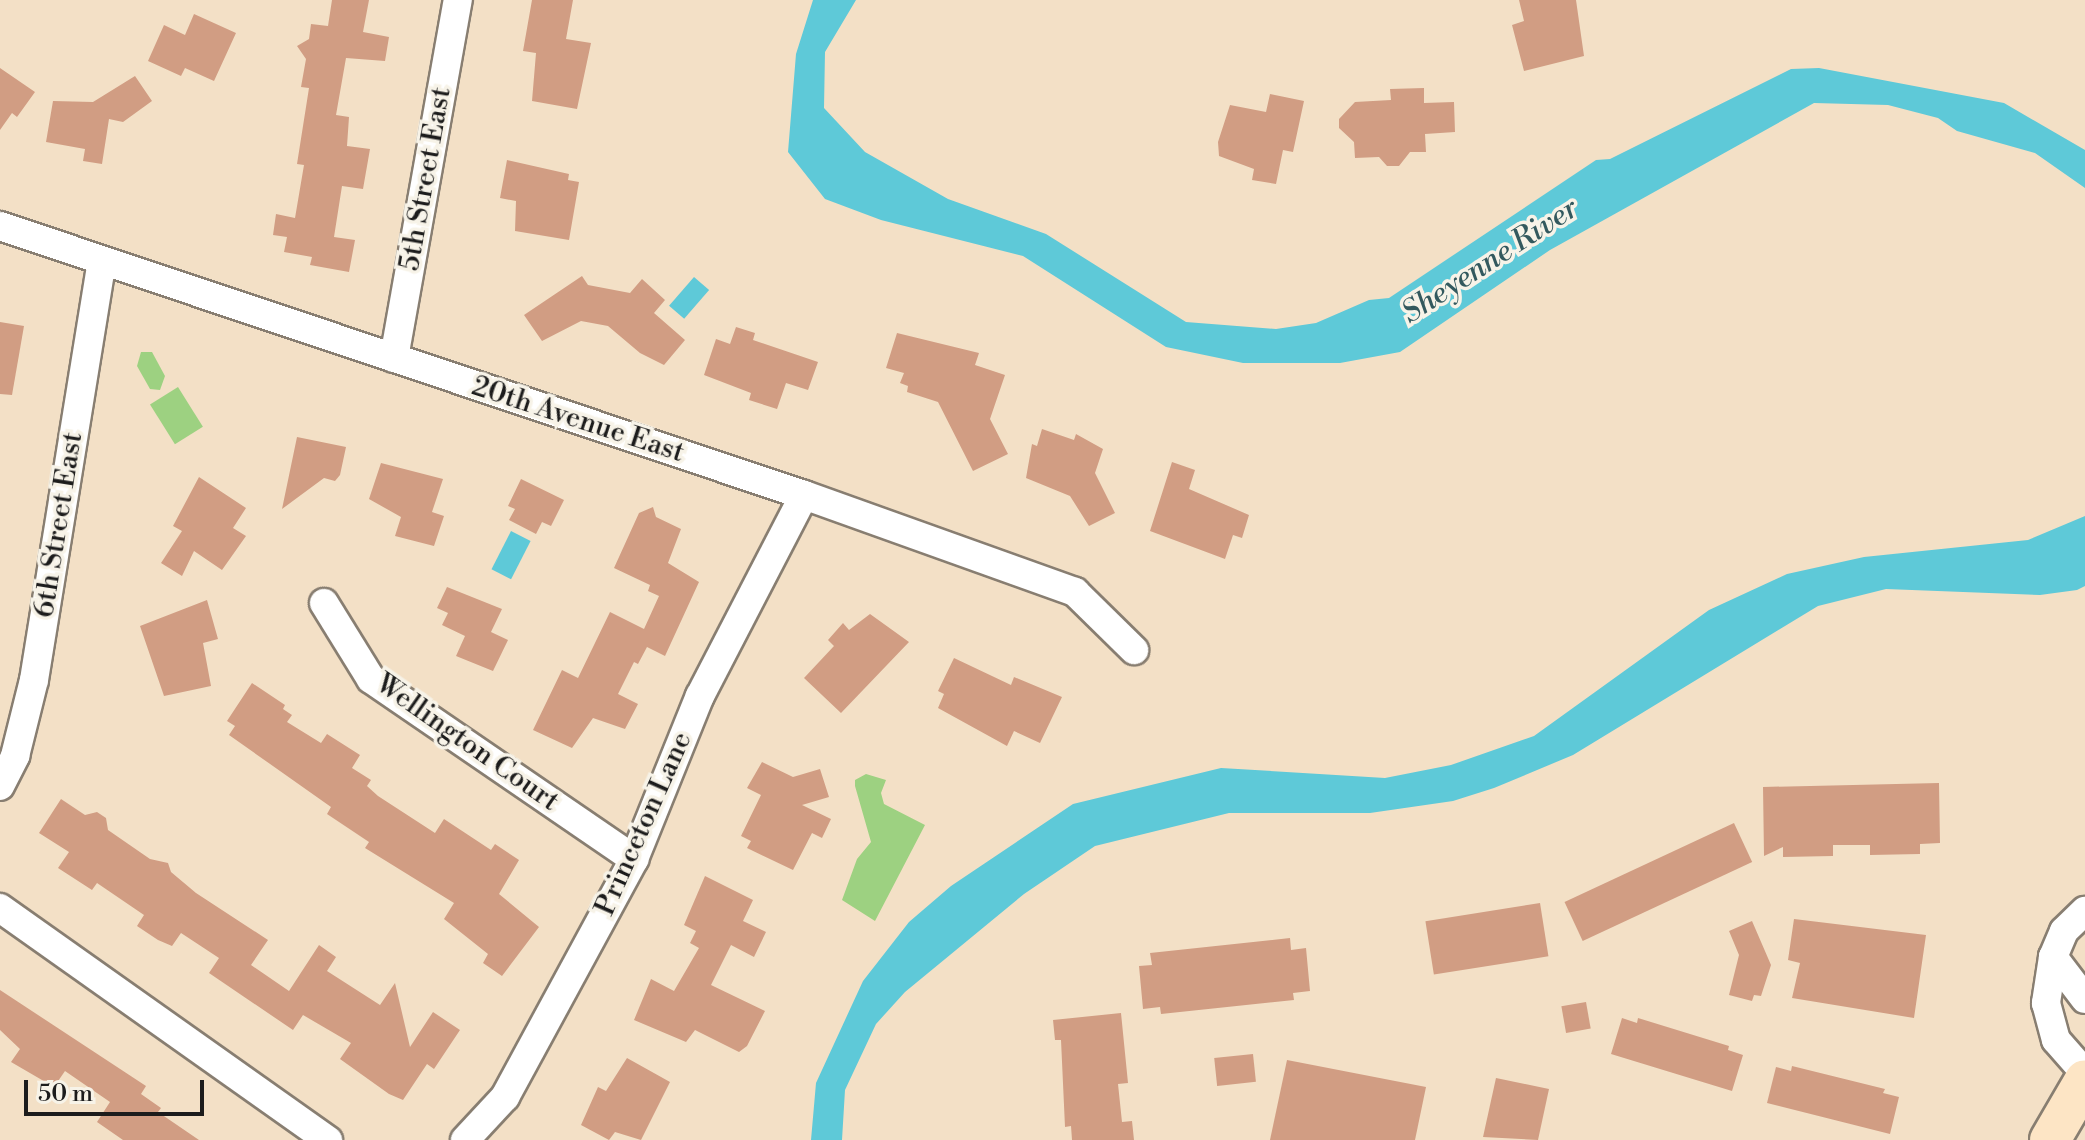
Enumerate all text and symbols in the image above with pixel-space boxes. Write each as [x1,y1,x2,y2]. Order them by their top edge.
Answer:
street label: 5th Street East [393,85,459,273]
water label: Sheyenne River [1395,191,1585,331]
street label: 20th Avenue East [468,370,688,470]
street label: 6th Street East [28,430,90,620]
street label: Wellington Court [369,667,565,819]
street label: Princeton Lane [589,727,699,921]
scale bar [28,1064,208,1114]
text: 50 m [38,1079,93,1109]

